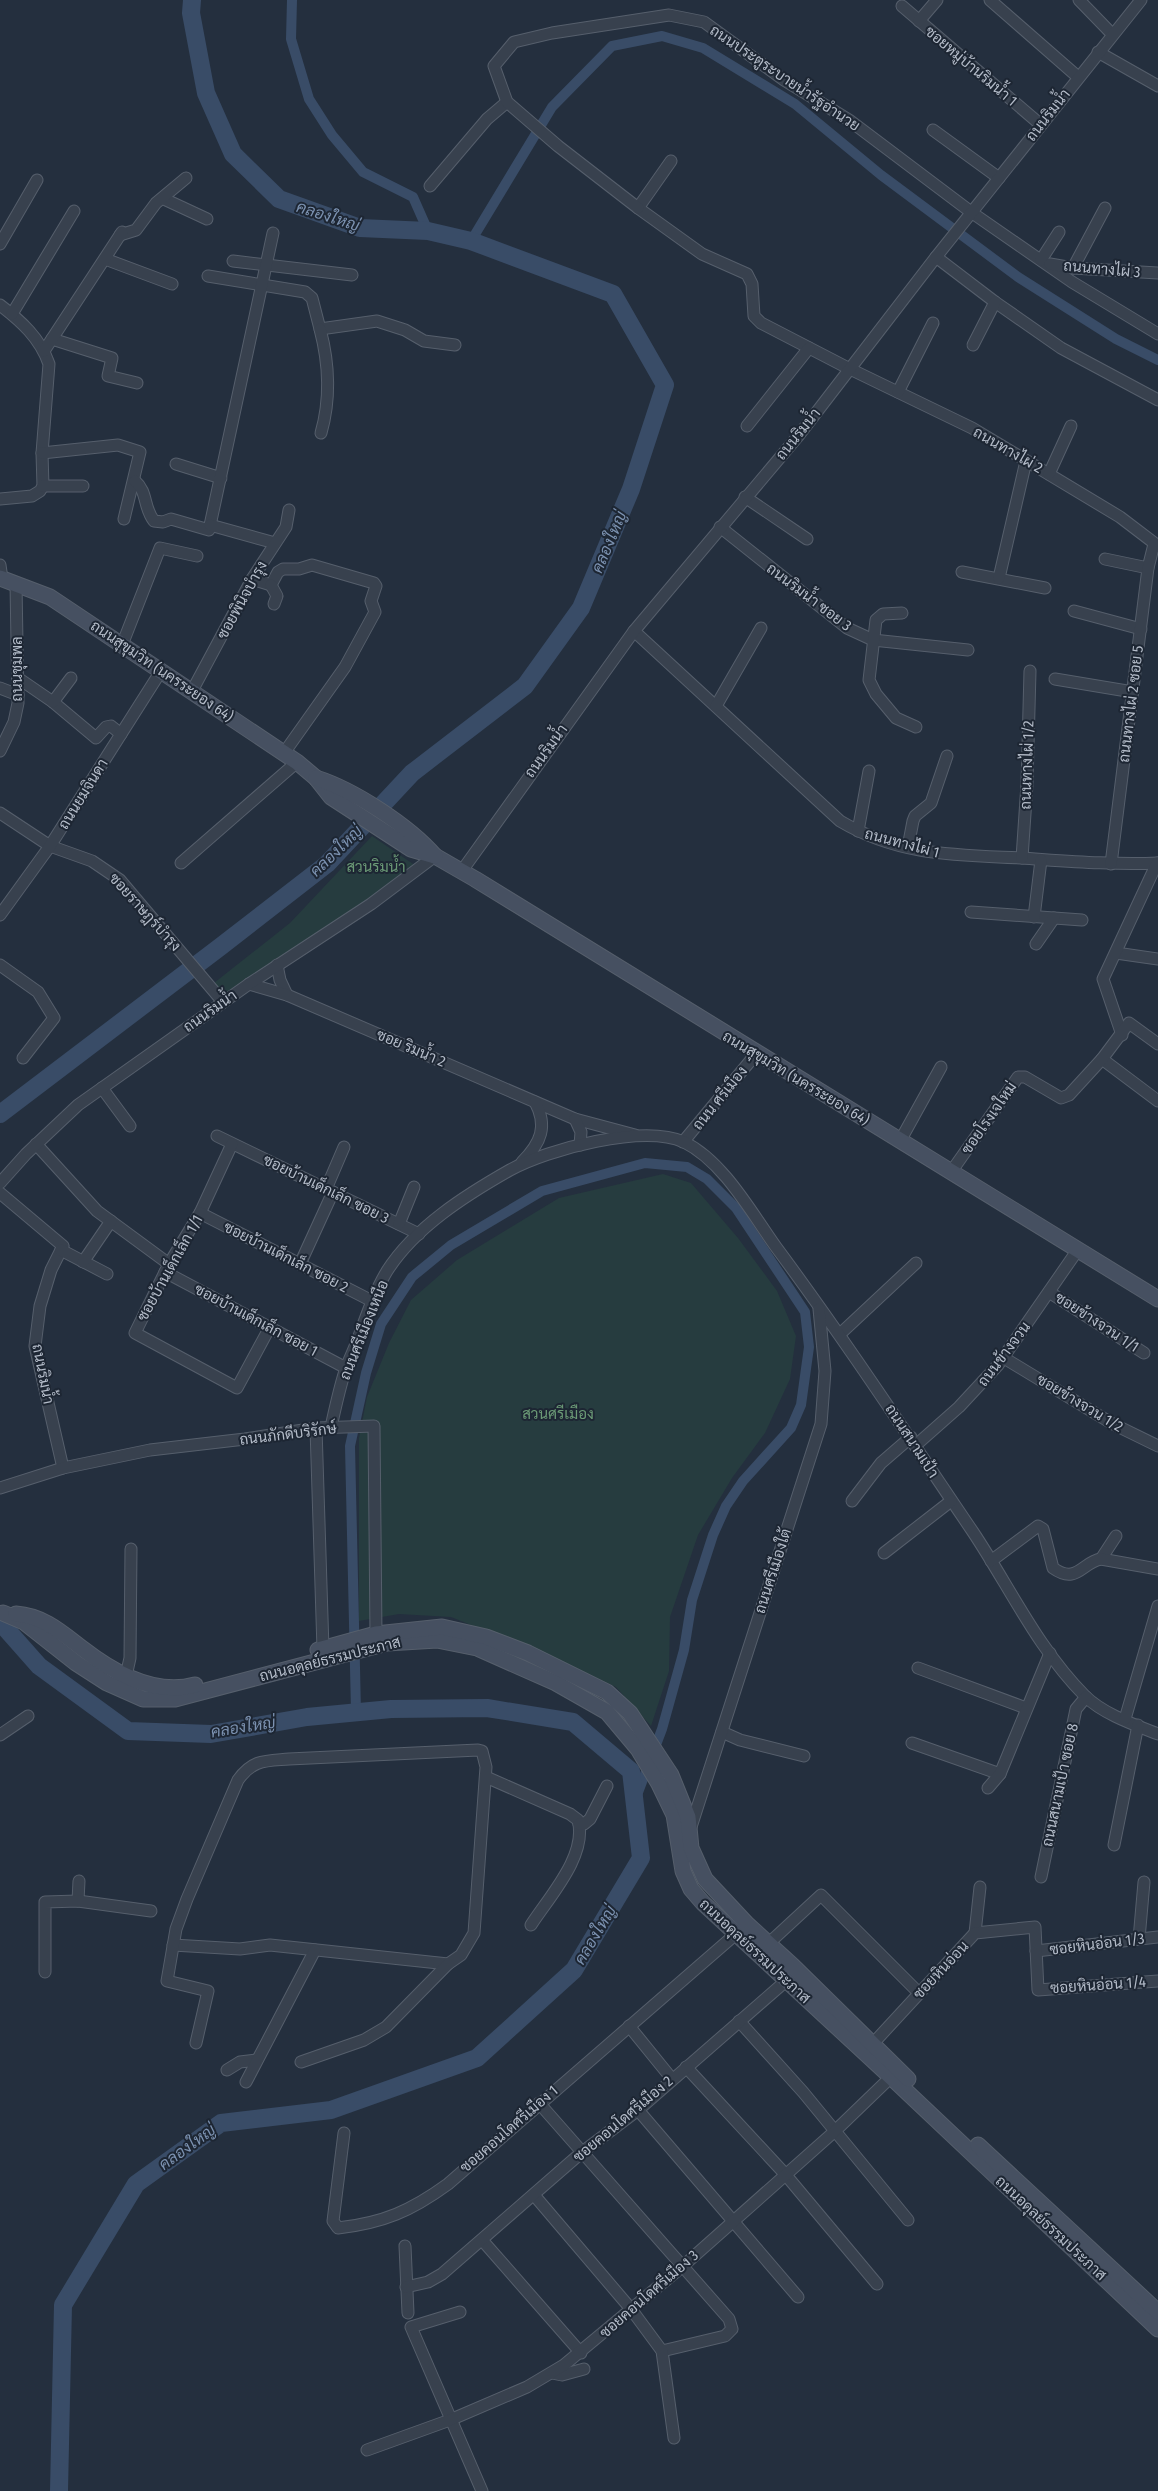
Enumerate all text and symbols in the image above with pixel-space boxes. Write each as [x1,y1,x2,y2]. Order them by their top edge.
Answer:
street label: ถนนประตูระบายน้ำรัฐอำนวย [706,18,866,136]
street label: ซอยหมู่บ้านริมน้ำ 1 [921,19,1023,110]
street label: ถนนริมน้ำ [1019,83,1074,145]
water label: คลองใหญ่ [294,195,364,235]
street label: ถนนทางไผ่ 3 [1063,256,1142,281]
street label: ถนนริมน้ำ [769,402,824,463]
street label: ถนนทางไผ่ 2 [970,422,1047,477]
water label: คลองใหญ่ [586,507,631,576]
street label: ถนนริมน้ำ ซอย 3 [763,556,858,635]
street label: ซอยพินิจบำรุง [213,558,273,643]
street label: ถนนสุขุมวิท (นครระยอง 64) [86,617,237,727]
street label: ถนนชุมพล [8,636,28,702]
street label: ถนนทางไผ่ 2 ซอย 5 [1114,644,1147,763]
street label: ถนนริมน้ำ [518,719,571,781]
street label: ถนนทางไผ่ 1/2 [1015,720,1038,810]
street label: ถนนยมจินดา [54,755,112,833]
water label: คลองใหญ่ [305,819,367,880]
street label: ถนนทางไผ่ 1 [863,823,941,862]
park label: สวนริมน้ำ [346,854,406,876]
street label: ซอยราษฎร์บำรุง [104,869,185,956]
street label: ถนนริมน้ำ [178,983,240,1036]
street label: ซอย ริมน้ำ 2 [374,1022,450,1071]
street label: ถนนสุขุมวิท (นครระยอง 64) [718,1027,873,1131]
street label: ถนน ศรีเมือง [688,1062,751,1134]
street label: ซอยโรงเจใหม่ [957,1078,1020,1157]
street label: ซอยบ้านเด็กเล็ก ซอย 3 [260,1149,393,1227]
street label: ซอยบ้านเด็กเล็ก 1/1 [132,1211,207,1324]
street label: ซอยบ้านเด็กเล็ก ซอย 2 [221,1216,353,1296]
street label: ถนนศรีเมืองเหนือ [335,1277,392,1383]
street label: ซอยบ้านเด็กเล็ก ซอย 1 [191,1278,322,1360]
street label: ซอยข้างจวน 1/1 [1052,1287,1143,1356]
street label: ถนนข้างจวน [973,1317,1034,1390]
street label: ถนนริมน้ำ [28,1342,62,1406]
street label: ซอยข้างจวน 1/2 [1034,1369,1127,1436]
street label: ถนนสนามเป้า [881,1400,943,1481]
park label: สวนศรีเมือง [522,1404,594,1423]
street label: ถนนภักดีบริรักษ์ [238,1418,338,1449]
street label: ถนนศรีเมืองใต้ [750,1525,795,1616]
street label: ถนนอดุลย์ธรรมประภาส [257,1632,403,1687]
water label: คลองใหญ่ [209,1710,278,1741]
street label: ถนนสนามเป้า ซอย 8 [1037,1722,1082,1848]
street label: ถนนอดุลย์ธรรมประภาส [694,1894,815,2008]
water label: คลองใหญ่ [568,1900,620,1968]
street label: ซอยหินอ่อน 1/3 [1048,1928,1146,1959]
street label: ซอยหินอ่อน [909,1937,972,2003]
street label: ซอยหินอ่อน 1/4 [1050,1972,1146,1997]
street label: ซอยคอนโดศรีเมือง 2 [569,2071,677,2166]
street label: ซอยคอนโดศรีเมือง 1 [456,2081,562,2176]
water label: คลองใหญ่ [154,2118,220,2174]
street label: ถนนอดุลย์ธรรมประภาส [990,2171,1111,2285]
street label: ซอยคอนโดศรีเมือง 3 [595,2245,702,2342]

